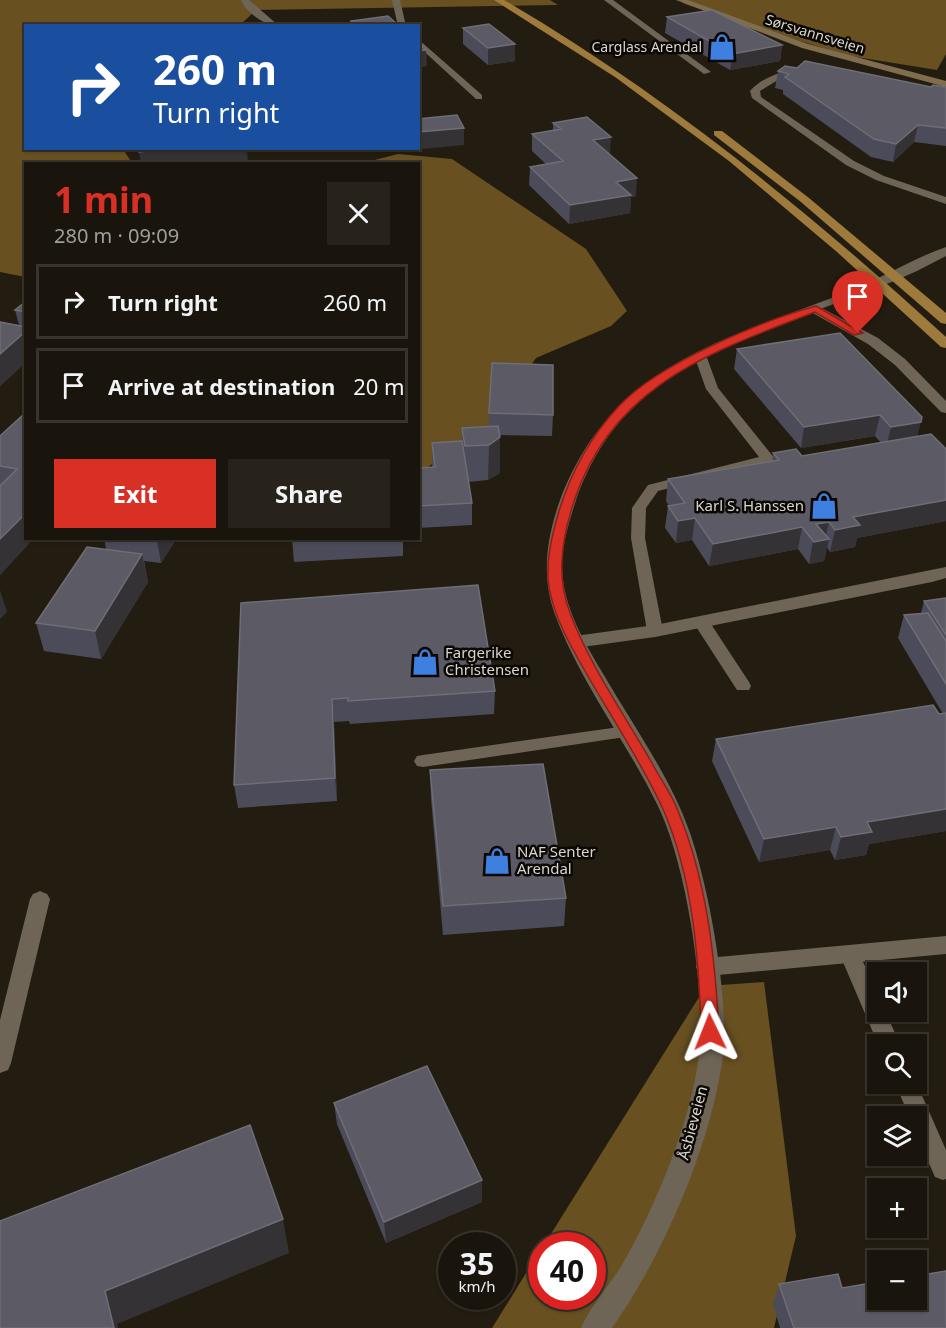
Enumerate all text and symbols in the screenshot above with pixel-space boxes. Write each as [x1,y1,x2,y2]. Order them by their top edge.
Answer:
street label: Sørsvannsveien [763,9,867,58]
shop icon: Carglass Arendal [707,32,737,62]
place label: Carglass Arendal [591,37,702,56]
text: 260 m [153,40,277,97]
icon: right [54,48,132,126]
text: Turn right [153,94,279,131]
text: 1 min [54,175,153,224]
button: close [327,182,390,245]
text: 280 m · 09:09 [54,222,179,249]
pin [832,271,883,333]
icon: arrive [841,280,874,313]
icon: right [57,285,90,318]
text: Turn right [108,287,218,317]
text: 260 m [323,287,387,317]
icon: arrive [57,369,90,402]
text: Arrive at destination [108,371,335,401]
text: 20 m [353,371,405,401]
button: Exit [54,459,216,528]
button: Share [228,459,390,528]
shop icon: Karl S. Hanssen [809,491,839,521]
place label: Karl S. Hanssen [695,495,804,515]
place label: Fargerike Christensen [445,642,529,679]
shop icon: Fargerike Christensen [410,647,440,677]
place label: NAF Senter Arendal [517,841,596,878]
shop icon: NAF Senter Arendal [482,846,512,876]
map controls [867,962,927,1310]
button: sound [867,962,927,1022]
position arrow [678,1000,742,1064]
button: search [867,1034,927,1094]
street label: Åsbieveien [673,1084,711,1162]
button: layers [867,1106,927,1166]
button: + [867,1178,927,1238]
speed limit sign: 40 [528,1232,606,1310]
text: 35 [460,1243,494,1284]
button: − [867,1250,927,1310]
text: km/h [459,1276,495,1296]

